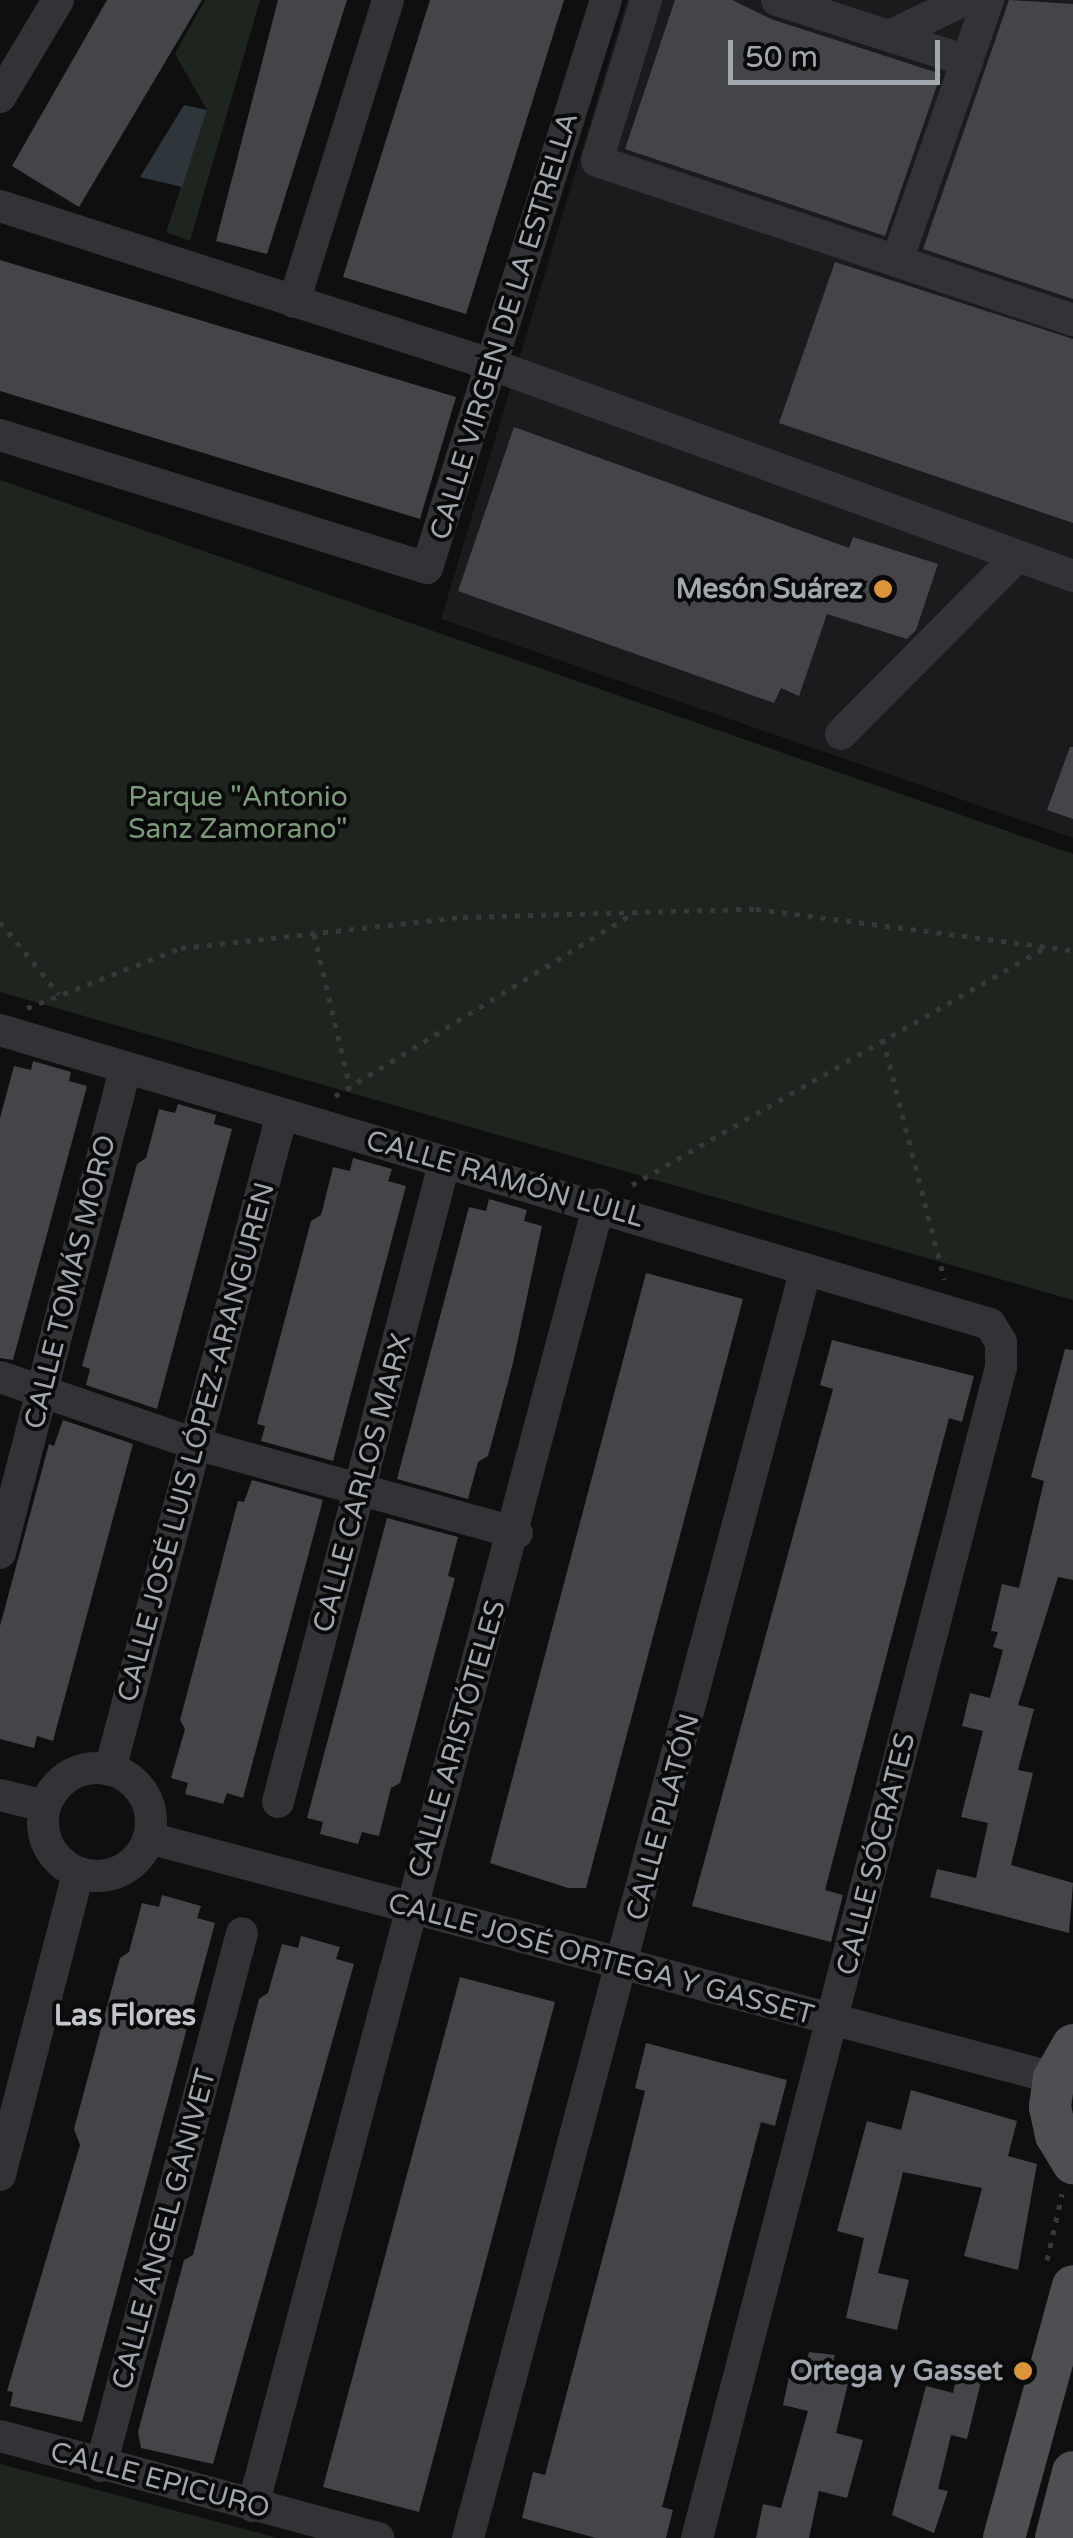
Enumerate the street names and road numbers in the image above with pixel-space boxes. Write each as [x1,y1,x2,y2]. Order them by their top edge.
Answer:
street label: CALLE VIRGEN DE LA ESTRELLA [423,108,585,544]
street label: CALLE RAMÓN LULL [362,1123,648,1235]
street label: CALLE TOMÁS MORO [17,1132,123,1432]
street label: CALLE JOSÉ LUIS LÓPEZ-ARANGUREN [110,1179,282,1705]
street label: CALLE CARLOS MARX [306,1330,418,1636]
street label: CALLE ARISTÓTELES [401,1596,513,1882]
street label: CALLE PLATÓN [619,1710,707,1924]
street label: CALLE SÓCRATES [830,1729,922,1979]
street label: CALLE JOSÉ ORTEGA Y GASSET [384,1886,818,2032]
street label: CALLE ÁNGEL GANIVET [105,2065,223,2393]
street label: CALLE EPICURO [47,2435,273,2525]

